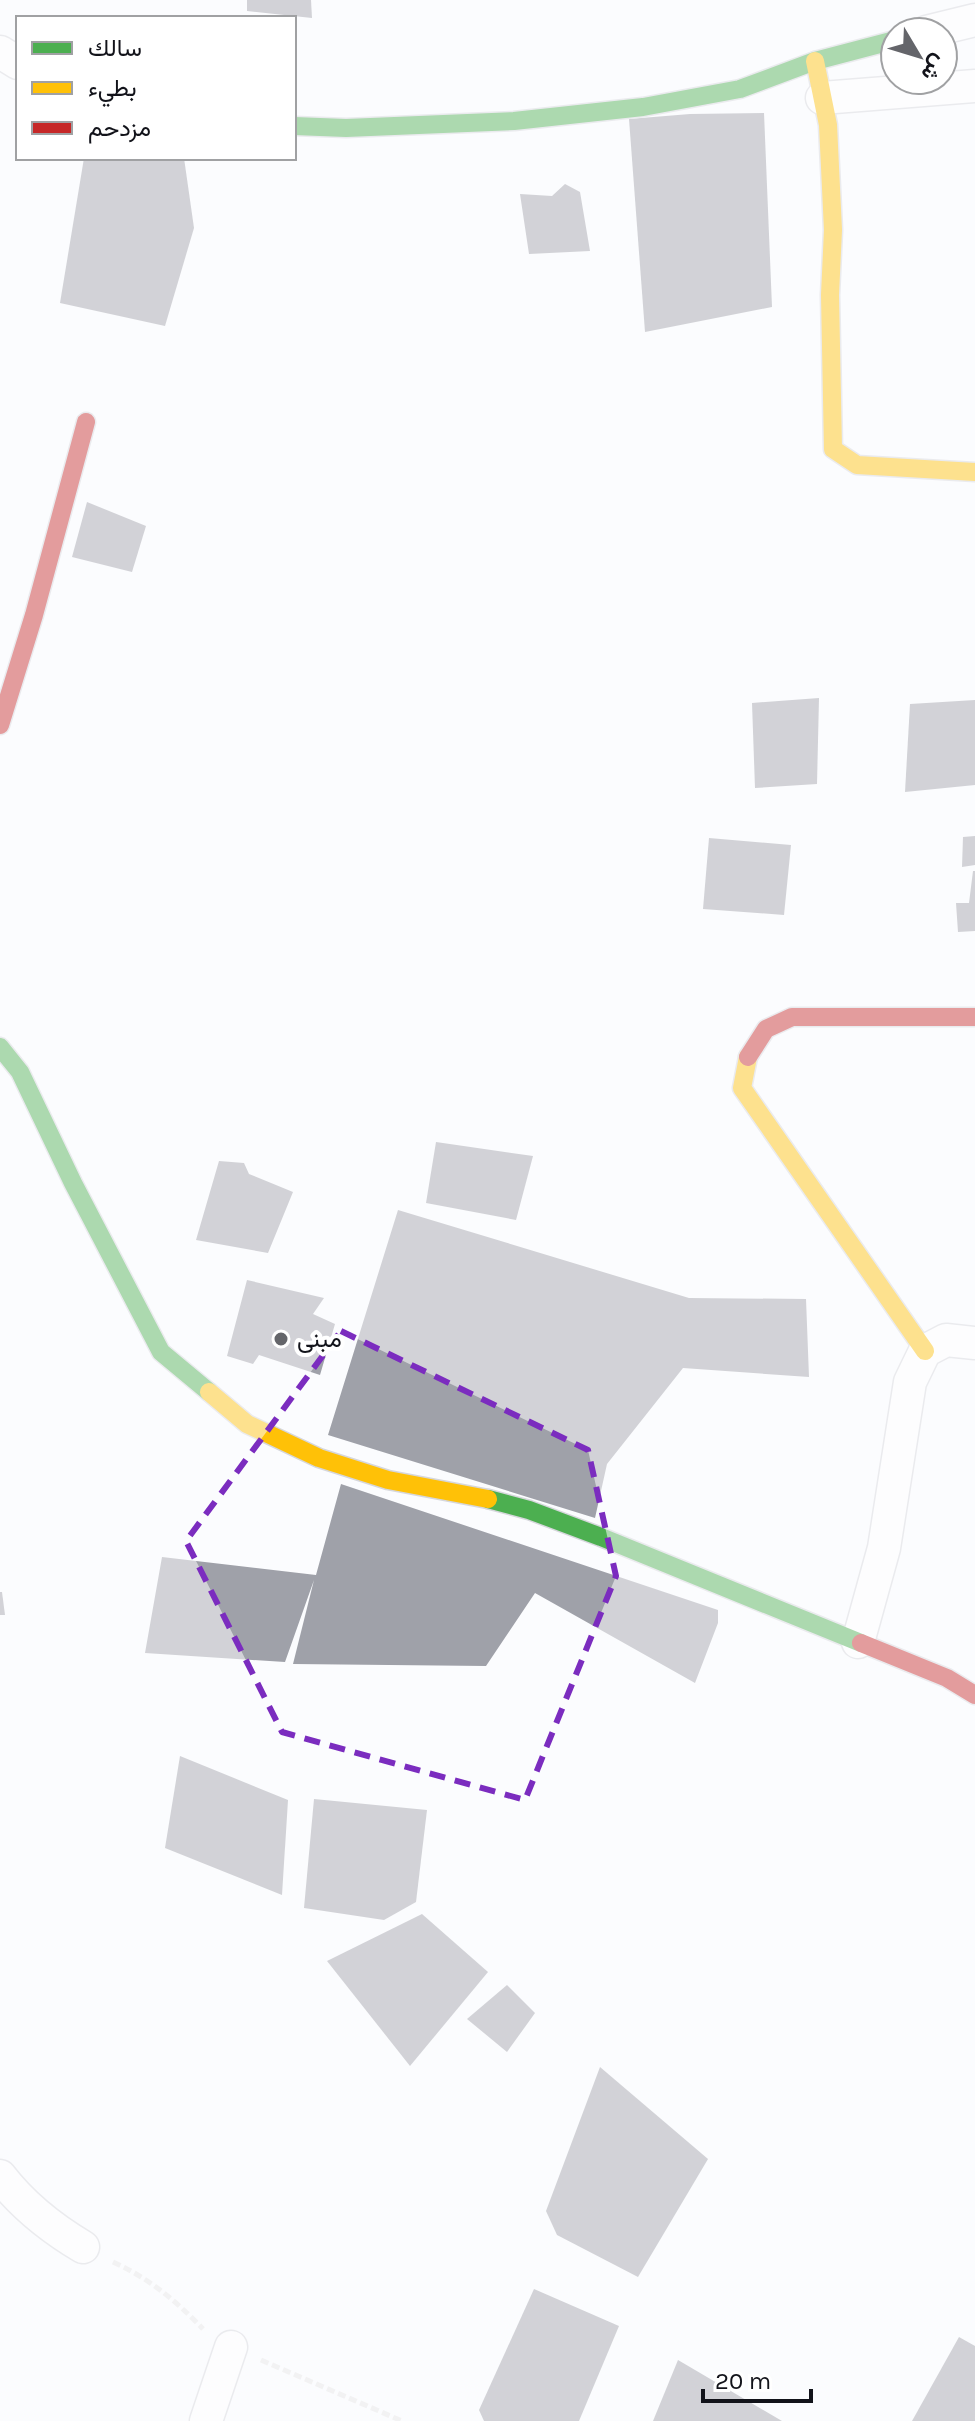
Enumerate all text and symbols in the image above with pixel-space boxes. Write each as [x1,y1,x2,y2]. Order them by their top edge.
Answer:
legend [16,16,296,160]
north arrow [879,16,959,96]
text: سالك [88,34,142,62]
text: ش [916,49,952,86]
text: بطيء [88,74,137,107]
text: مزدحم [88,114,151,144]
place label: مبنى [297,1325,342,1353]
marker: مبنى [272,1330,290,1348]
scale bar [703,2353,811,2403]
text: 20 m [715,2367,771,2395]

